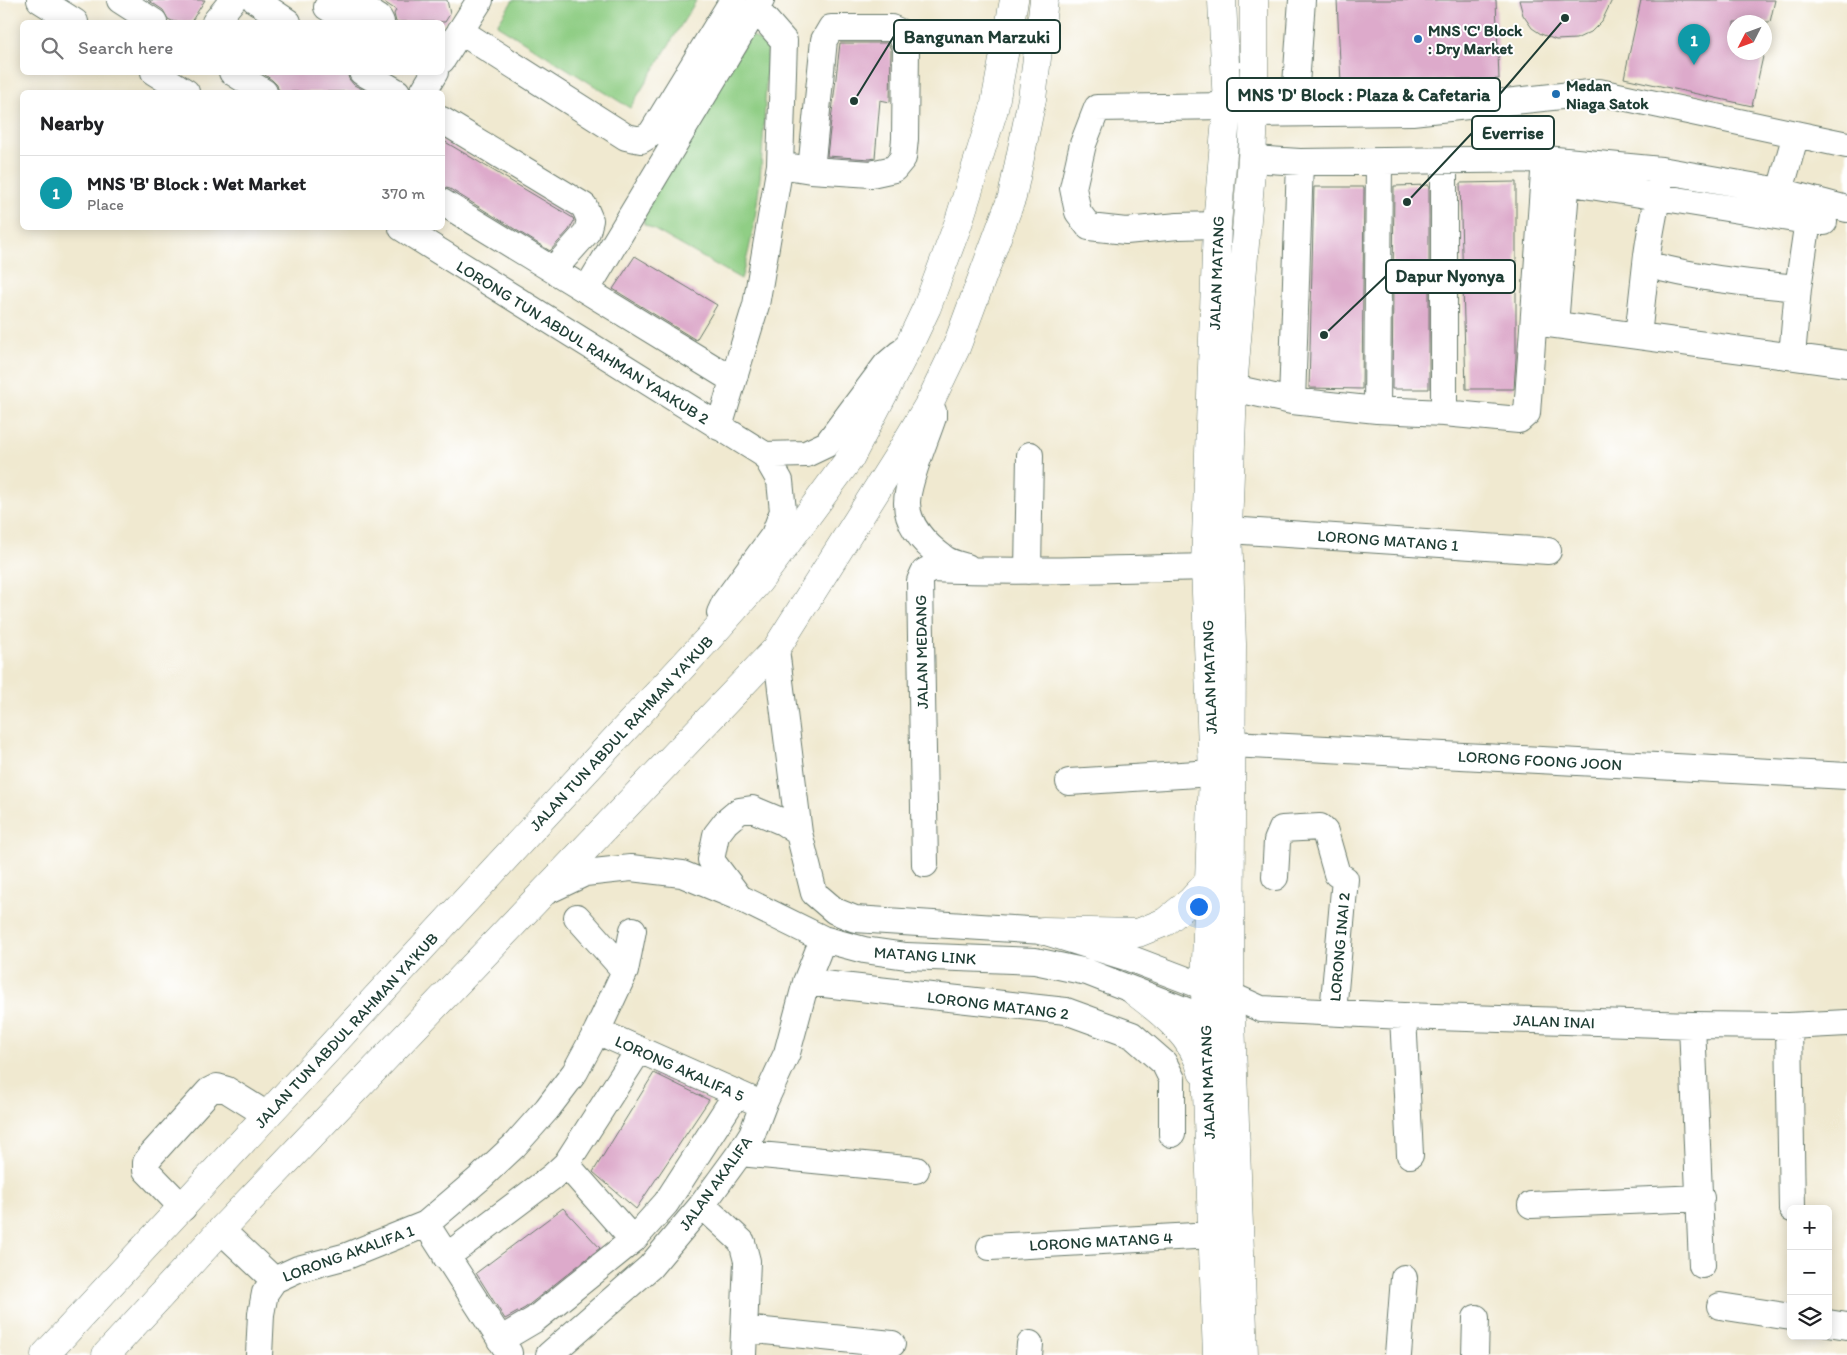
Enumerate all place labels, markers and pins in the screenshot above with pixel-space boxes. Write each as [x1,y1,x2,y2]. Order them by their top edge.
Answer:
callout: Bangunan Marzuki [894,20,1060,53]
place label: MNS 'C' Block : Dry Market [1428,21,1523,59]
pin: 1 [1678,24,1710,65]
marker: MNS 'C' Block : Dry Market [1412,33,1424,45]
place label: Medan Niaga Satok [1566,76,1649,114]
callout: MNS 'D' Block : Plaza & Cafetaria [1227,78,1500,111]
marker: Medan Niaga Satok [1550,88,1562,100]
callout: Everrise [1472,116,1554,149]
callout: Dapur Nyonya [1386,260,1515,293]

